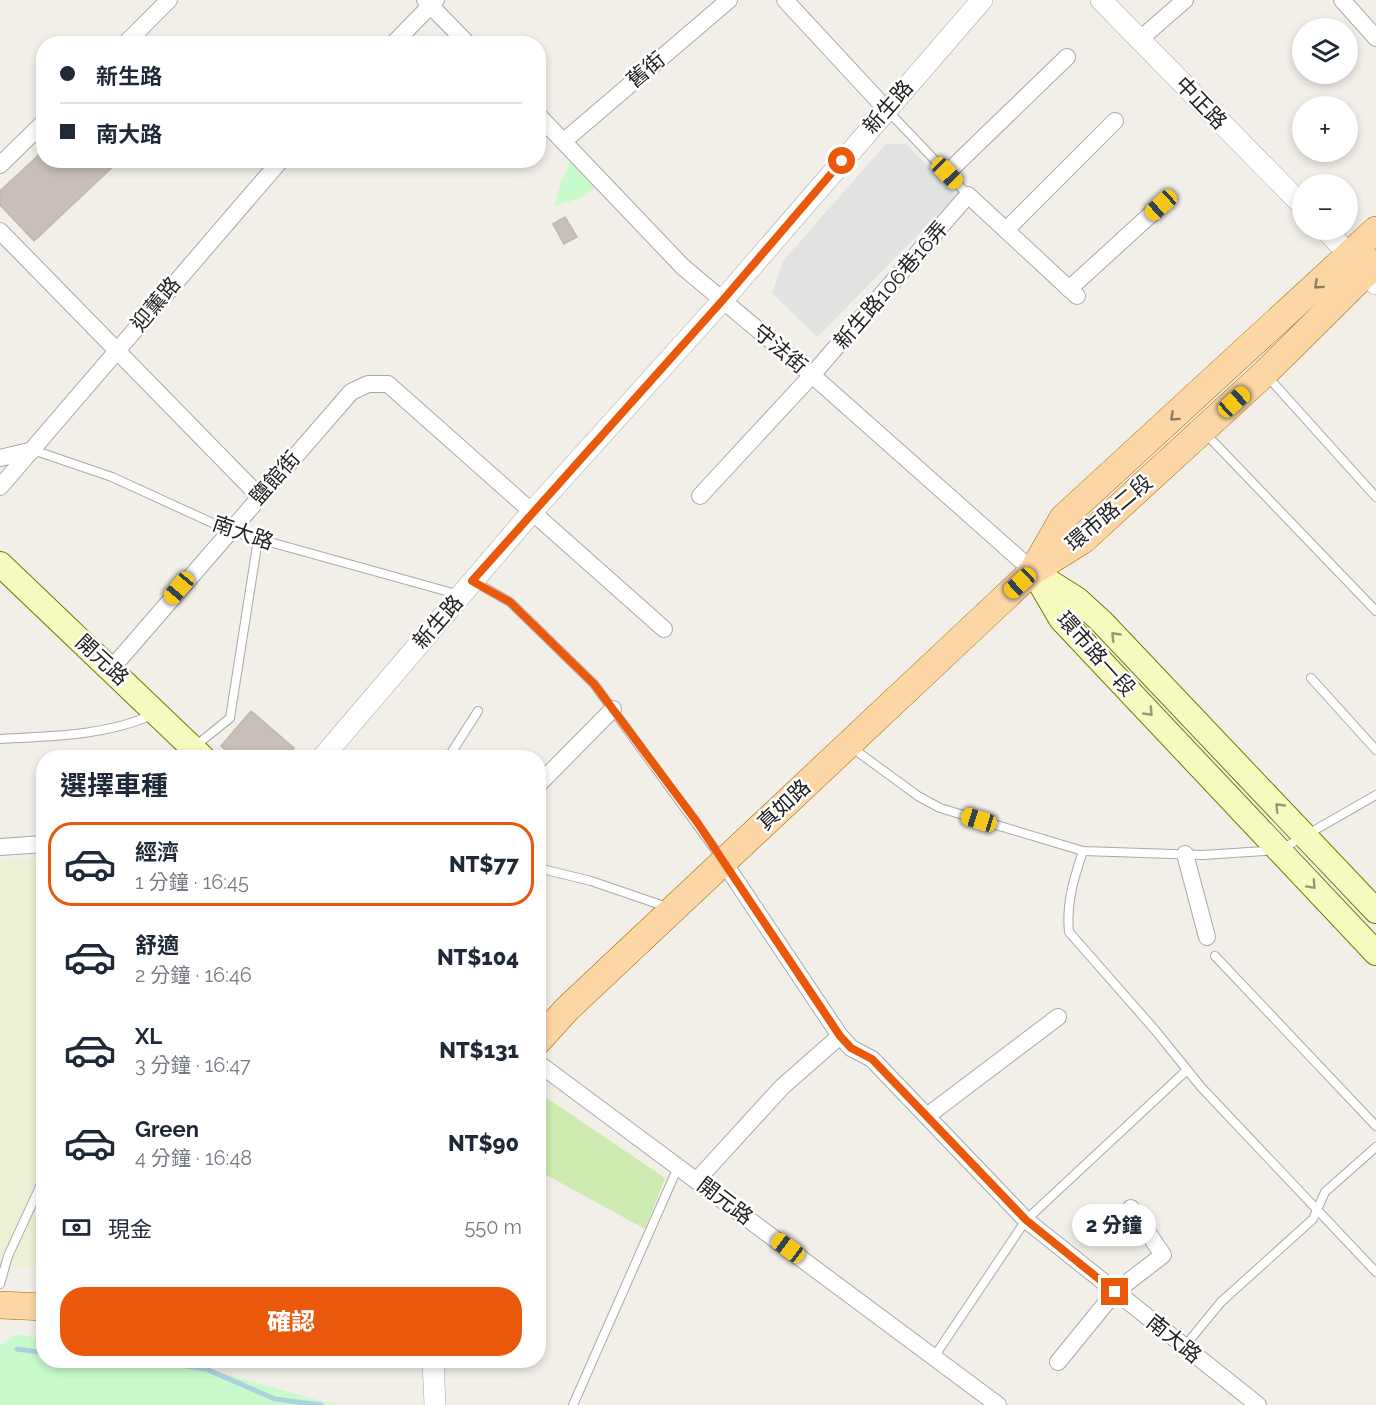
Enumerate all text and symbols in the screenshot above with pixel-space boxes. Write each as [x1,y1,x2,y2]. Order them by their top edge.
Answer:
map controls [1292,18,1358,240]
button: layers [1292,18,1358,84]
street label: 舊街 [622,47,670,93]
text: 新生路 [96,63,162,89]
street label: 中正路 [1170,71,1232,134]
street label: 新生路 [858,75,918,139]
button: + [1292,96,1358,162]
text: 南大路 [96,121,162,147]
route start [828,147,855,174]
car [928,154,966,192]
button: − [1292,174,1358,240]
car [1142,186,1180,224]
street label: 新生路106巷16弄 [828,216,953,354]
street label: 迎薰路 [126,272,185,336]
one-way arrow [1314,278,1325,289]
street label: 守法街 [748,319,812,378]
car [1215,383,1253,421]
one-way arrow [1171,409,1182,420]
street label: 鹽館街 [245,446,305,510]
street label: 環市路二段 [1060,469,1157,556]
street label: 南大路 [209,510,277,555]
car [1001,564,1039,602]
car [161,568,197,608]
street label: 新生路 [408,590,468,654]
street label: 環市路一段 [1052,606,1141,701]
street label: 開元路 [71,629,134,690]
one-way arrow [1111,632,1122,642]
one-way arrow [1142,705,1153,716]
text: 選擇車種 [60,770,168,801]
street label: 真如路 [752,774,815,835]
one-way arrow [1275,803,1286,814]
car [959,806,999,834]
icon: car [63,837,117,891]
text: 經濟 [135,839,179,865]
text: NT$77 [449,851,519,877]
text: 1 分鐘 · 16:45 [135,870,249,894]
one-way arrow [1305,878,1316,888]
icon: car [63,930,117,984]
text: 舒適 [135,932,179,958]
text: NT$104 [437,944,519,970]
text: 2 分鐘 · 16:46 [135,963,252,987]
icon: car [63,1023,117,1077]
text: XL [135,1023,162,1049]
text: NT$131 [439,1037,519,1063]
text: 3 分鐘 · 16:47 [135,1053,251,1077]
icon: car [63,1116,117,1170]
text: Green [135,1116,199,1142]
text: NT$90 [448,1130,519,1156]
text: 4 分鐘 · 16:48 [135,1146,252,1170]
street label: 開元路 [693,1172,758,1230]
callout: 2 分鐘 [1073,1205,1157,1247]
icon: cash [60,1211,93,1244]
text: 2 分鐘 [1086,1213,1142,1237]
text: 550 m [464,1215,522,1239]
text: 現金 [108,1216,152,1242]
car [768,1230,808,1266]
route end [1101,1278,1128,1305]
button: 確認 [60,1287,522,1356]
street label: 南大路 [1142,1309,1207,1368]

